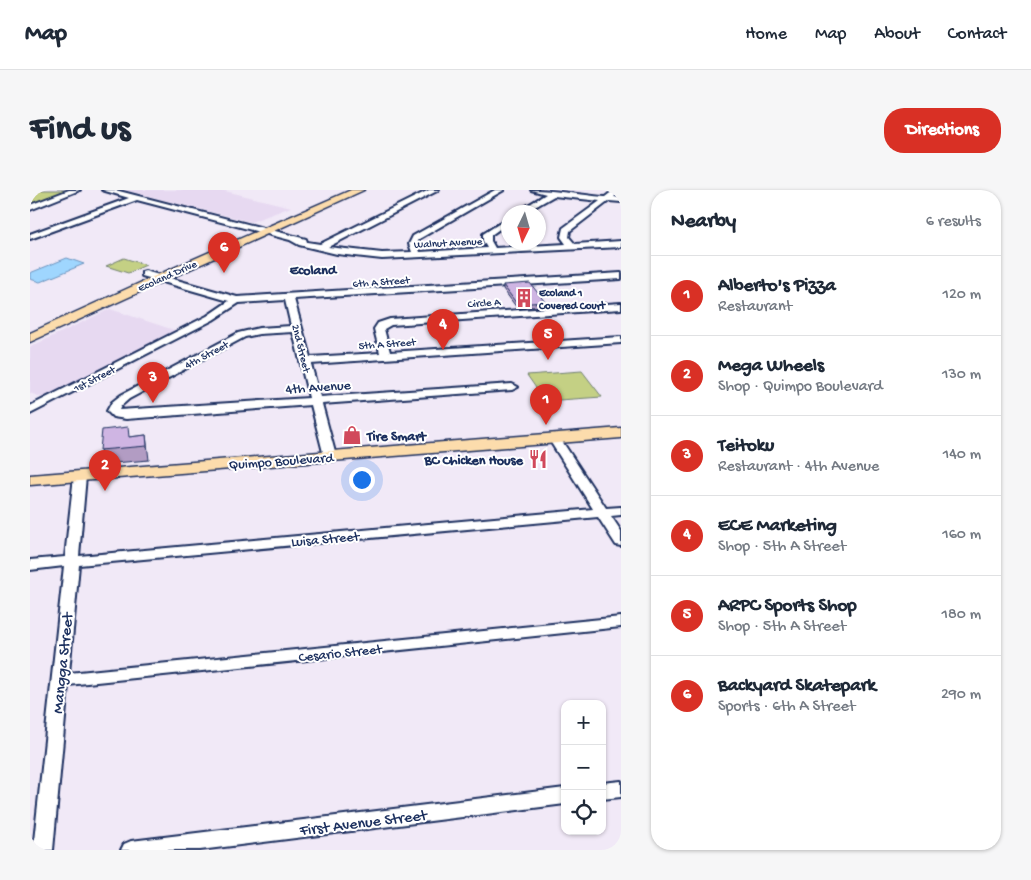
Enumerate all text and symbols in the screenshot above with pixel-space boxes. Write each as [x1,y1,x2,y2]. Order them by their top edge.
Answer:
text: Map [25,20,67,49]
text: Home [745,24,787,45]
text: Map [815,24,846,45]
text: About [874,24,920,45]
text: Contact [948,24,1006,45]
button: Directions [884,108,1001,153]
text: Find us [30,110,130,151]
north arrow [501,205,546,250]
text: Nearby [671,210,736,235]
text: 6 results [926,213,981,232]
pin: 6 [208,232,240,273]
street label: Walnut Avenue [414,236,483,252]
street label: Ecoland Drive [137,258,199,295]
district label: Ecoland [290,263,338,280]
street label: 6th A Street [352,275,411,291]
text: Alberto's Pizza [718,275,836,298]
text: 1 [684,286,690,305]
text: 120 m [942,286,981,305]
building icon: Ecoland 1 Covered Court [513,287,535,309]
place label: Ecoland 1 Covered Court [538,288,607,313]
street label: Circle A [467,297,502,311]
text: Restaurant [718,298,792,317]
pin: 4 [427,309,459,350]
pin: 5 [532,319,564,360]
street label: 2nd Street [288,323,312,375]
street label: 5th A Street [358,337,418,353]
street label: 4th Street [183,339,232,372]
text: Mega Wheels [718,355,824,378]
pin: 3 [137,362,169,403]
street label: 1st Street [71,364,119,396]
text: 2 [683,366,691,385]
text: 130 m [942,366,981,385]
street label: 4th Avenue [285,378,352,399]
text: Shop · Quimpo Boulevard [718,378,883,397]
pin: 1 [530,384,562,425]
shop icon: Tire Smart [341,424,363,446]
place label: Tire Smart [366,429,427,446]
text: Teitoku [718,435,774,458]
text: 3 [683,446,691,465]
text: 140 m [943,446,981,465]
restaurant icon: BC Chicken House [527,448,549,470]
pin: 2 [89,450,121,491]
street label: Quimpo Boulevard [228,450,336,475]
place label: BC Chicken House [423,453,524,470]
text: Restaurant · 4th Avenue [718,458,879,477]
your location [349,467,375,493]
text: ECE Marketing [718,515,837,538]
text: 4 [683,526,691,545]
text: 160 m [942,526,981,545]
street label: Luisa Street [290,529,361,552]
text: Shop · 5th A Street [718,538,846,557]
text: ARPC Sports Shop [718,595,857,618]
text: 5 [683,606,691,625]
text: 180 m [942,606,981,625]
street label: Mangga Street [50,611,79,715]
text: Shop · 5th A Street [718,618,846,637]
street label: Cesario Street [298,642,384,667]
text: Backyard Skatepark [718,675,876,698]
text: 6 [683,686,691,705]
text: 290 m [941,686,981,705]
text: Sports · 6th A Street [718,698,855,717]
map controls [561,700,606,835]
button: + [561,700,606,745]
button: − [561,745,606,790]
button: locate [561,790,606,835]
street label: First Avenue Street [298,807,430,842]

